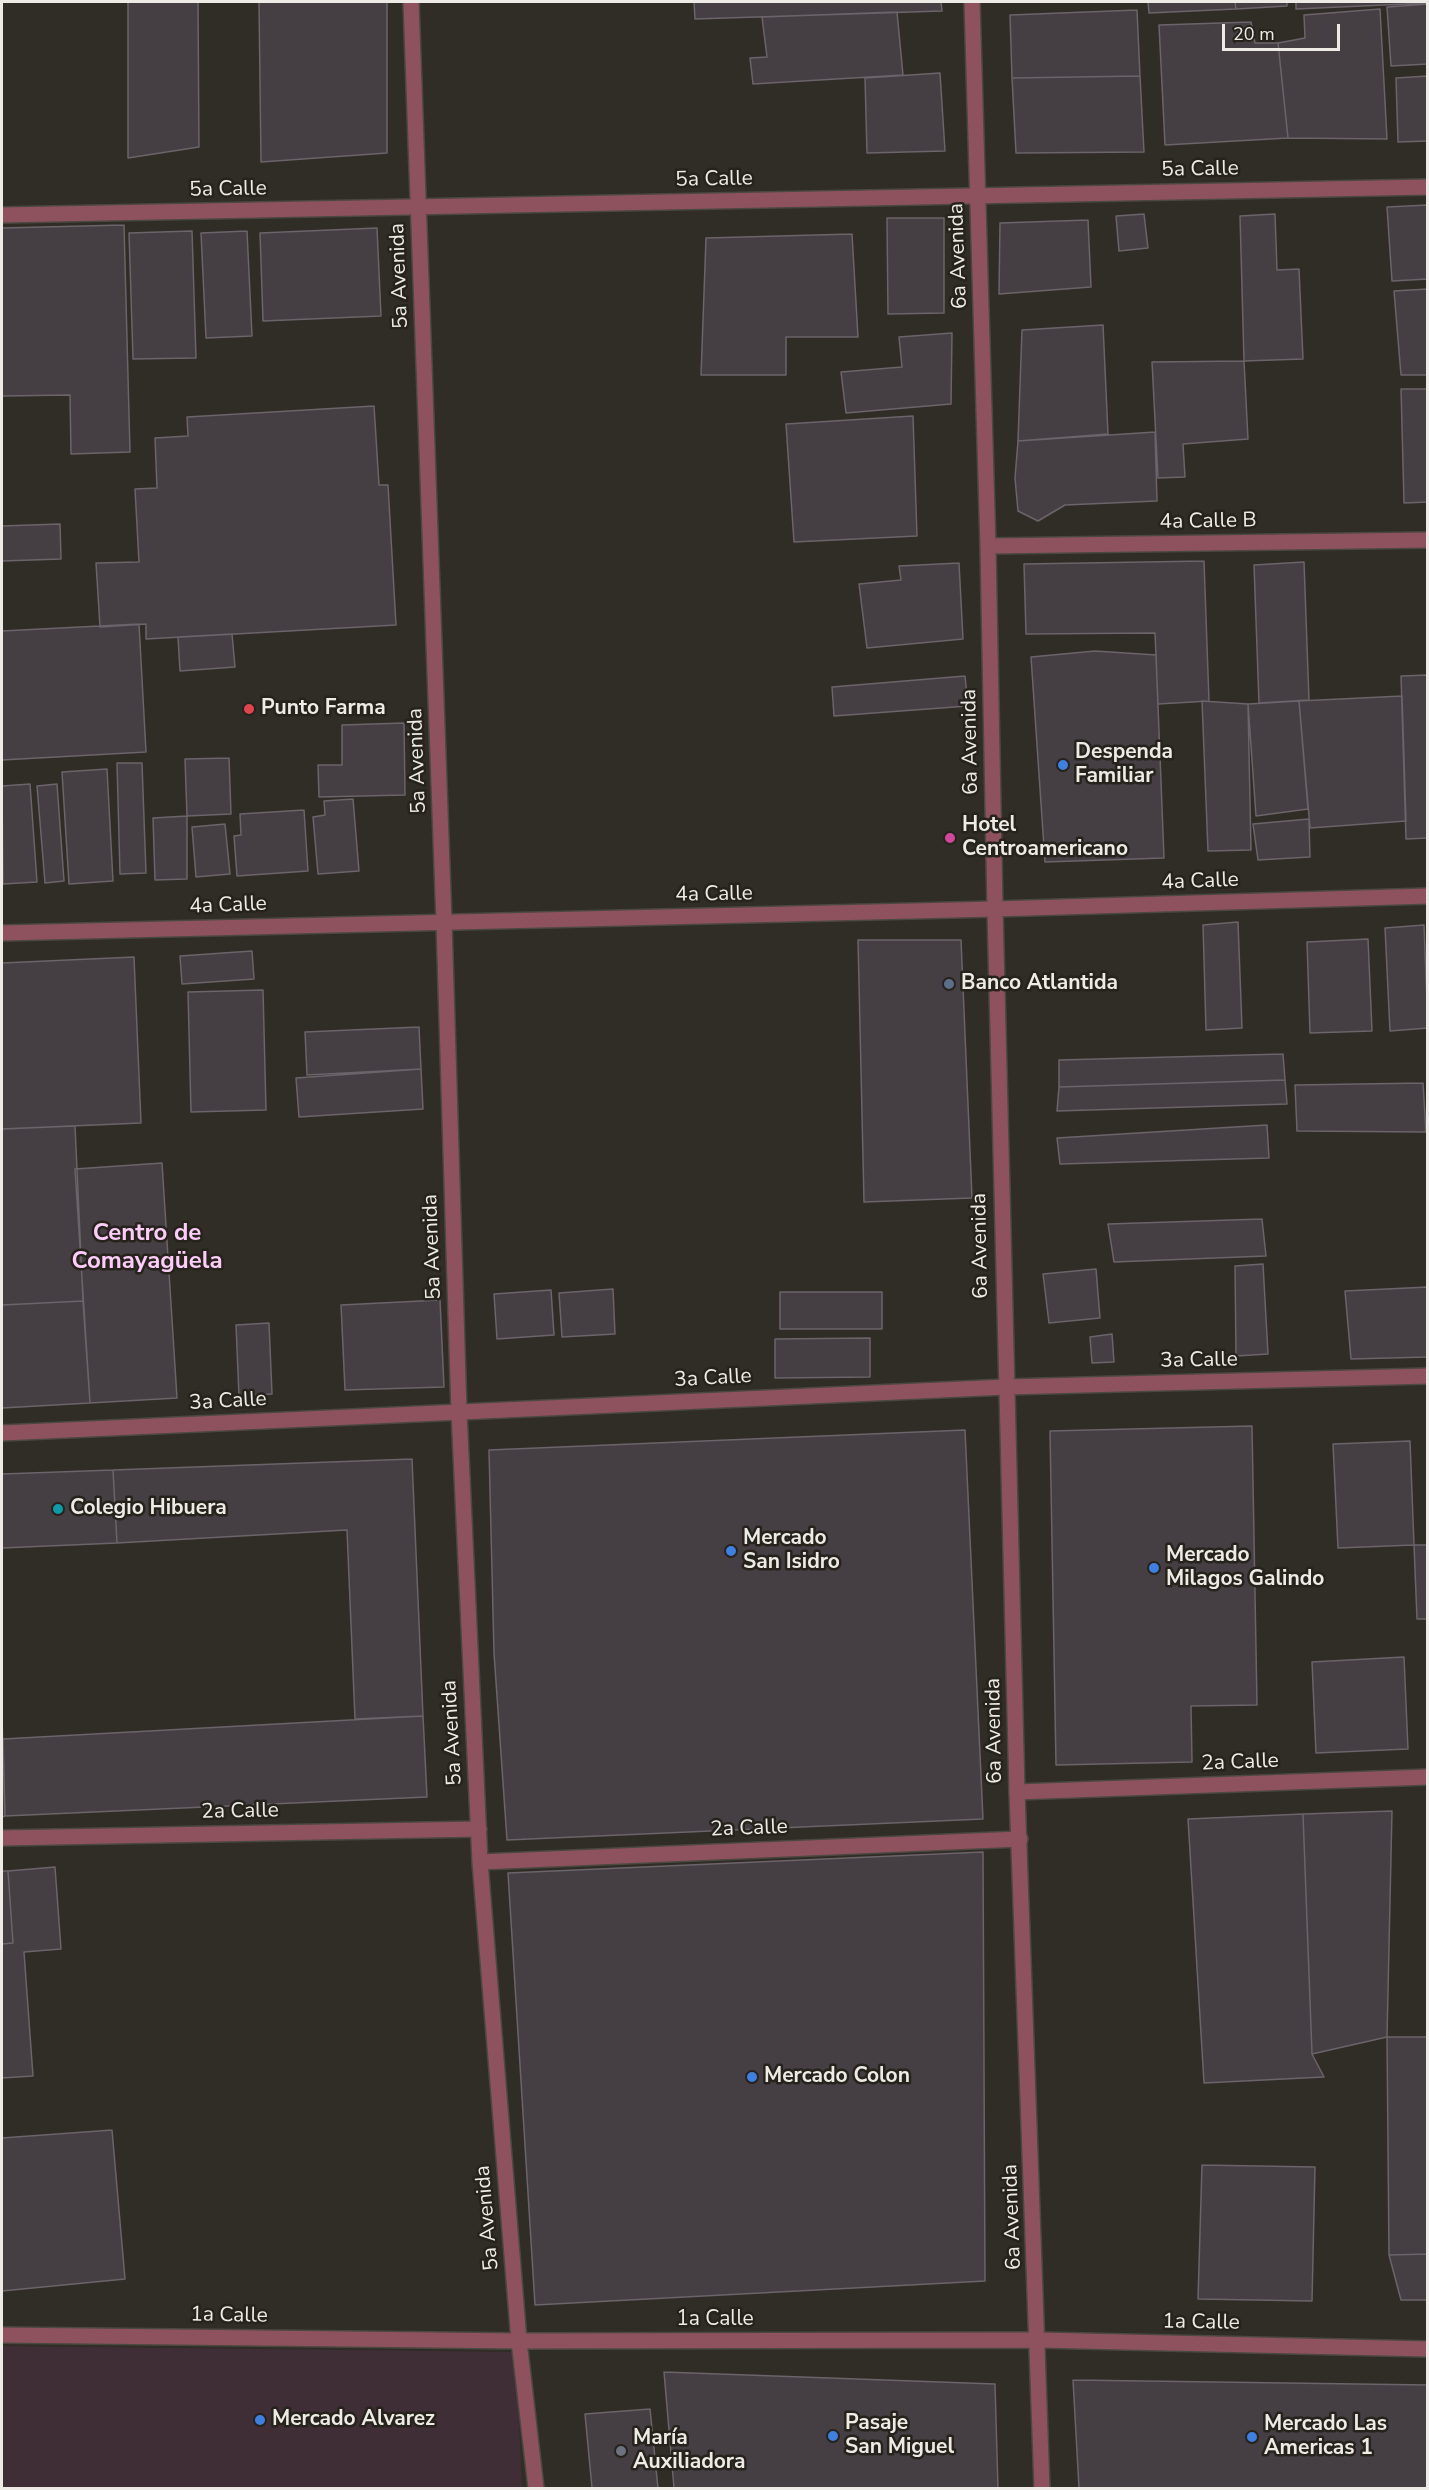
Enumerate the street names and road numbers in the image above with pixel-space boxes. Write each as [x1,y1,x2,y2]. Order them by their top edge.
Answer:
street label: 5a Calle [1161,157,1239,183]
street label: 5a Calle [675,167,753,193]
street label: 5a Calle [189,177,267,203]
street label: 6a Avenida [945,203,973,309]
street label: 5a Avenida [386,223,414,329]
street label: 4a Calle B [1159,509,1257,535]
street label: 6a Avenida [957,689,985,795]
street label: 5a Avenida [404,708,432,814]
street label: 4a Calle [1161,868,1239,896]
street label: 4a Calle [675,882,753,908]
street label: 4a Calle [189,892,267,920]
street label: 6a Avenida [967,1193,995,1299]
street label: 5a Avenida [419,1194,447,1300]
street label: 3a Calle [1160,1348,1238,1374]
street label: 3a Calle [674,1364,752,1394]
street label: 3a Calle [189,1387,267,1417]
street label: 6a Avenida [981,1678,1009,1784]
street label: 5a Avenida [438,1679,468,1787]
street label: 2a Calle [1201,1749,1279,1777]
street label: 2a Calle [201,1799,279,1825]
street label: 2a Calle [710,1815,788,1843]
street label: 5a Avenida [471,2164,505,2272]
street label: 6a Avenida [999,2164,1027,2270]
street label: 1a Calle [190,2303,268,2329]
street label: 1a Calle [676,2307,754,2333]
street label: 1a Calle [1162,2310,1240,2336]

